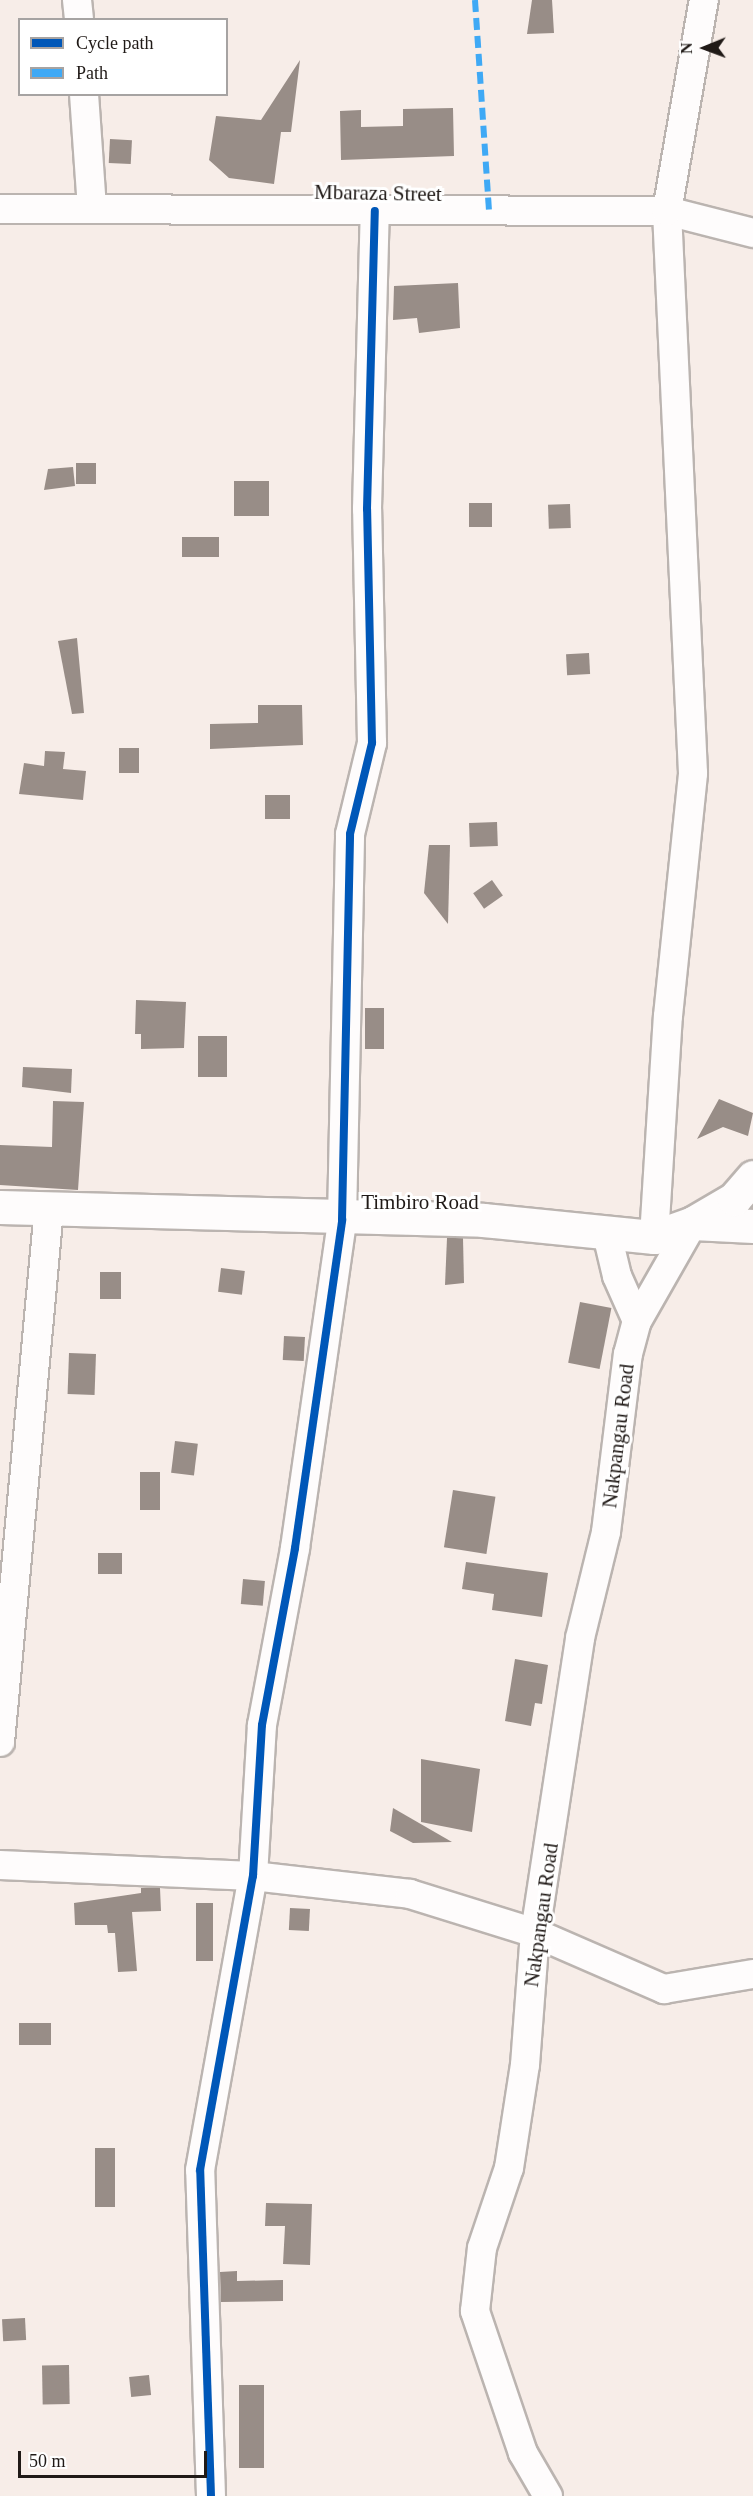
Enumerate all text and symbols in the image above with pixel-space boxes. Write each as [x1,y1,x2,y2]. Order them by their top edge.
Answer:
legend [18,18,228,96]
north arrow [675,18,735,78]
text: Cycle path [76,33,153,53]
text: N [678,42,695,54]
text: Path [76,63,108,83]
street label: Mbaraza Street [314,179,442,207]
street label: Timbiro Road [361,1189,479,1215]
street label: Nakpangau Road [597,1362,639,1510]
street label: Nakpangau Road [518,1841,564,1989]
scale bar [21,2439,210,2477]
text: 50 m [29,2451,66,2471]

